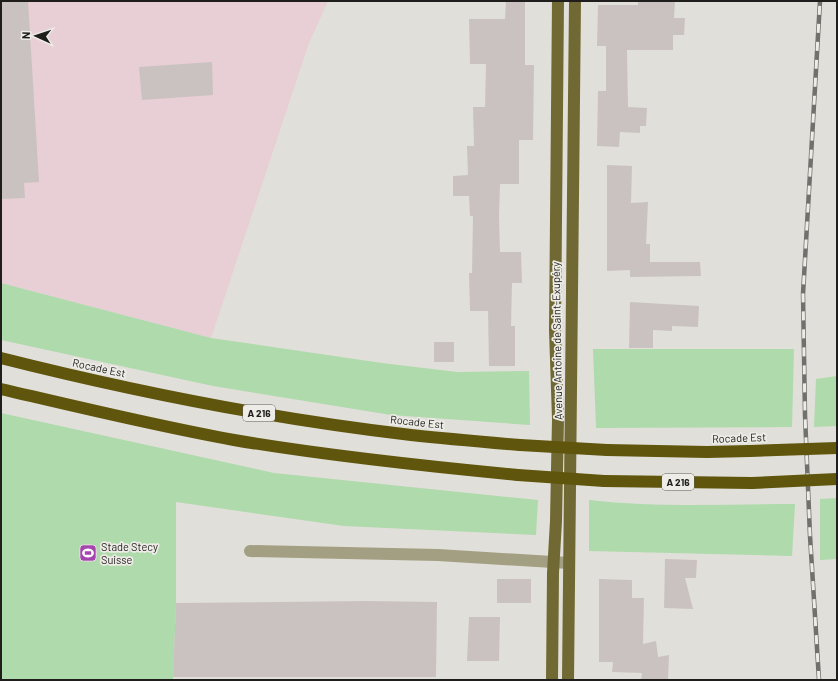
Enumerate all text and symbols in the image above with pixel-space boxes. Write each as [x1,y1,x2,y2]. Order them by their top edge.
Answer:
north arrow [16,16,56,56]
text: N [19,31,32,39]
street label: Avenue Antoine de Saint-Exupéry [549,262,564,420]
street label: Rocade Est [71,356,127,379]
road number: A 216 [243,405,275,421]
street label: Rocade Est [389,412,445,431]
street label: Rocade Est [712,430,766,445]
road number: A 216 [662,474,694,490]
place label: Stade Stecy Suisse [101,540,158,566]
sports icon: Stade Stecy Suisse [78,543,98,563]

